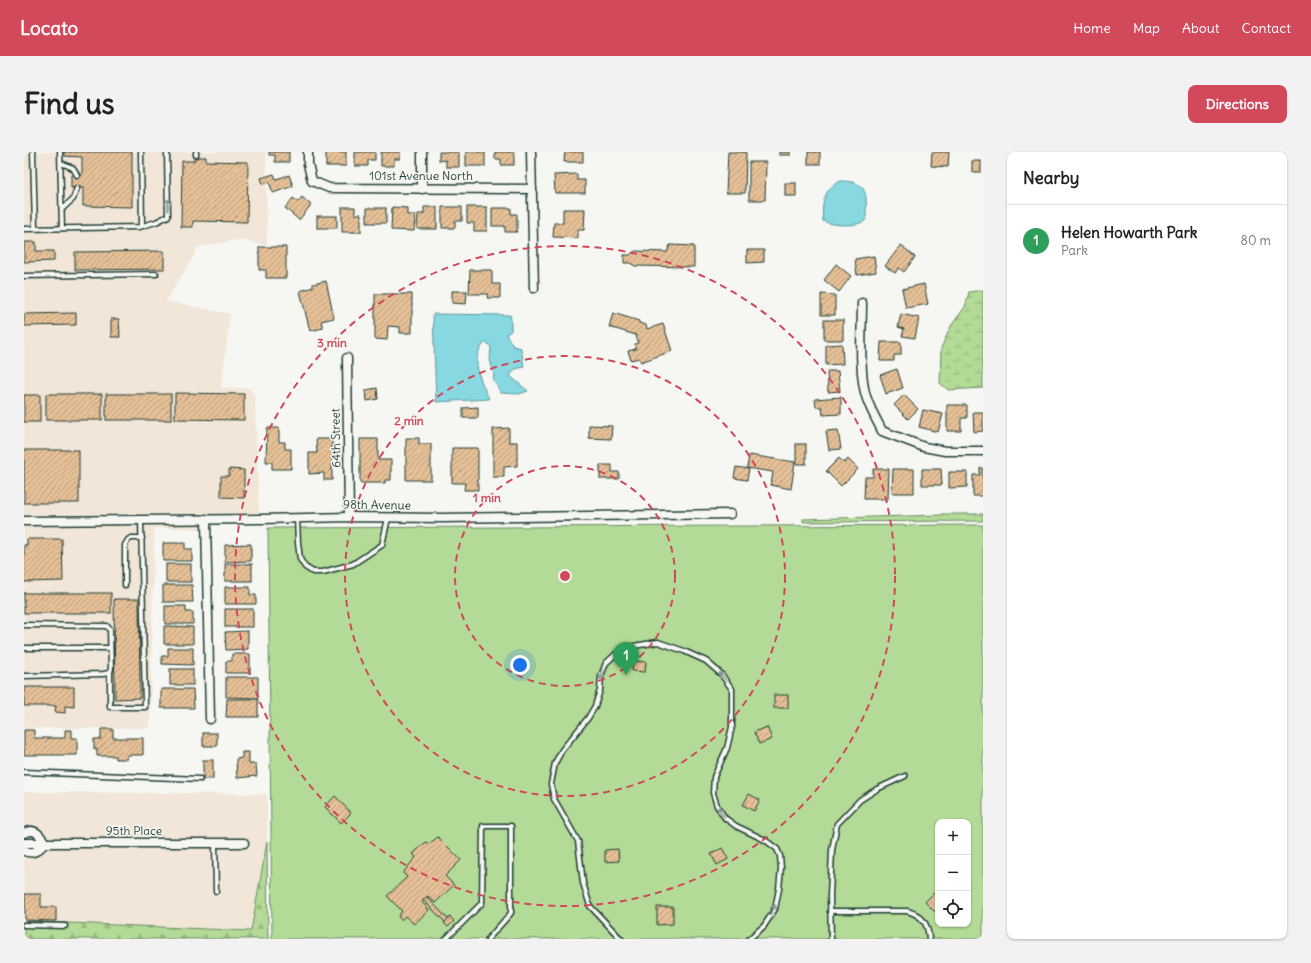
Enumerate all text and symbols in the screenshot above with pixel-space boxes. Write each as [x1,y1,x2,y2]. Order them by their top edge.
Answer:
text: Locato [20,16,78,40]
text: Home [1073,19,1111,37]
text: Map [1133,19,1160,37]
text: About [1182,19,1220,37]
text: Contact [1242,19,1291,37]
button: Directions [1188,85,1287,123]
text: Find us [24,86,115,122]
text: Nearby [1023,167,1079,189]
street label: 101st Avenue North [369,168,473,183]
one-way arrow [164,199,172,212]
text: Helen Howarth Park [1061,223,1197,242]
text: 1 [1033,232,1039,249]
text: 80 m [1240,232,1271,249]
text: Park [1061,242,1088,259]
text: 3 min [317,335,347,350]
street label: 64th Street [327,408,344,468]
text: 2 min [394,413,424,428]
text: 1 min [473,490,501,505]
street label: 98th Avenue [343,496,411,513]
centre of rings [558,569,572,583]
pin: 1 [613,642,639,675]
your location [510,655,530,675]
one-way arrow [598,667,605,680]
one-way arrow [719,671,727,682]
one-way arrow [717,807,725,818]
map controls [935,819,971,927]
button: + [935,819,971,855]
street label: 95th Place [106,823,162,838]
button: − [935,855,971,891]
button: locate [935,891,971,927]
one-way arrow [770,904,777,916]

